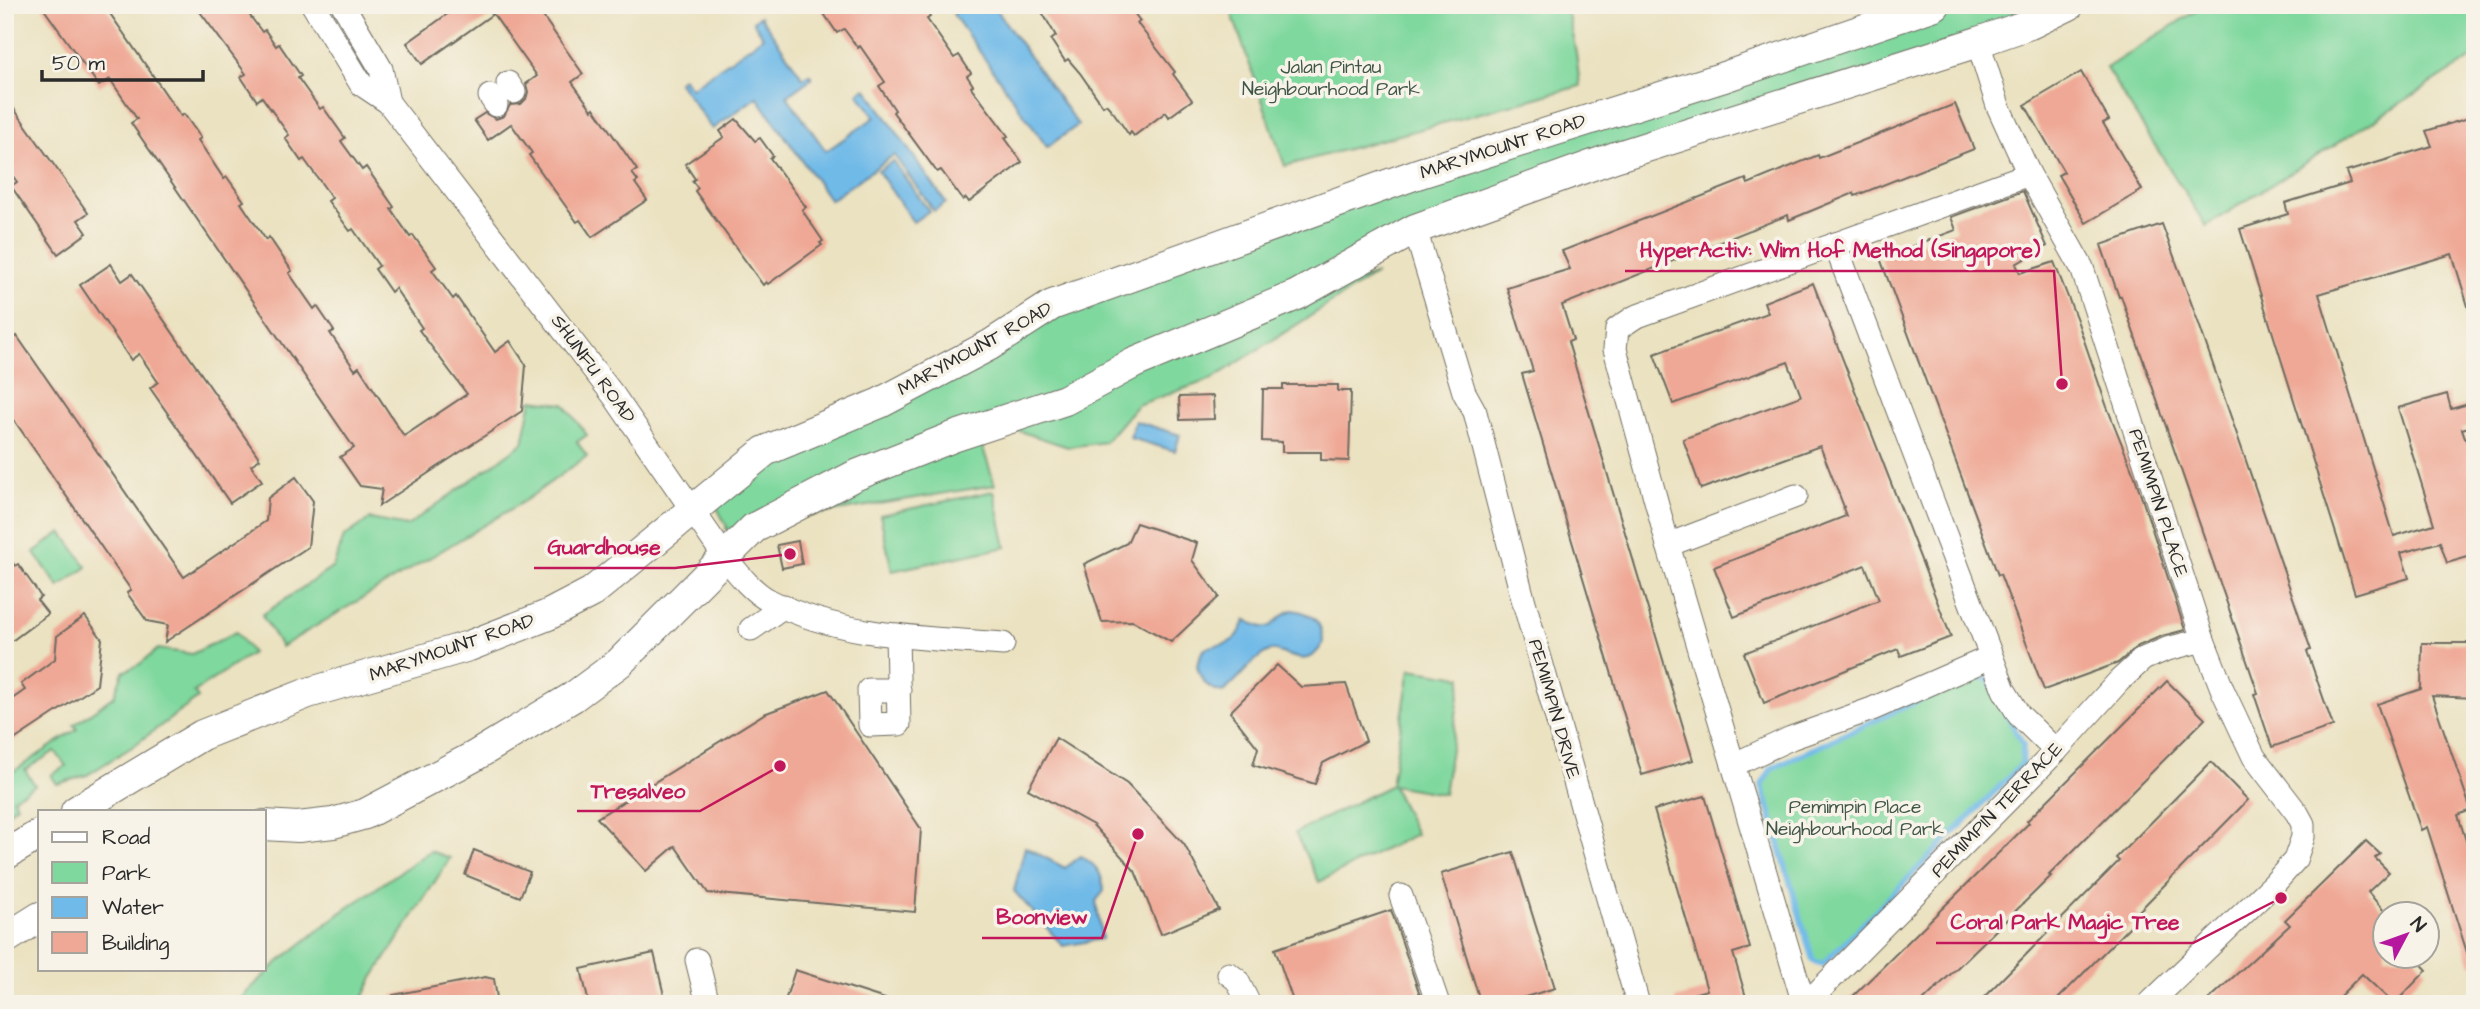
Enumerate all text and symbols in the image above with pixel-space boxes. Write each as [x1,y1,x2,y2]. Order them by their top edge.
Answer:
scale bar [42,38,203,82]
text: 50 m [52,49,106,78]
park label: Jalan Pintau Neighbourhood Park [1242,54,1420,104]
street label: MARYMOUNT ROAD [1417,107,1589,187]
callout: HyperActiv: Wim Hof Method (Singapore) [1625,229,2054,271]
text: HyperActiv: Wim Hof Method (Singapore) [1640,236,2041,268]
street label: MARYMOUNT ROAD [893,295,1057,403]
street label: SHUNFU ROAD [544,309,642,429]
street label: PEMIMPIN PLACE [2121,425,2195,581]
callout: Guardhouse [534,526,675,568]
text: Guardhouse [547,533,661,562]
street label: MARYMOUNT ROAD [366,607,538,689]
street label: PEMIMPIN DRIVE [1521,636,1587,782]
street label: PEMIMPIN TERRACE [1925,736,2069,884]
callout: Tresalveo [577,769,700,811]
text: Tresalveo [590,777,685,806]
park label: Pemimpin Place Neighbourhood Park [1766,794,1944,844]
legend [38,810,266,970]
text: Road [102,823,150,852]
text: Park [102,859,151,888]
text: Water [102,893,164,922]
callout: Boonview [982,896,1102,938]
north arrow [2372,900,2442,970]
callout: Coral Park Magic Tree [1936,901,2193,943]
text: Boonview [996,903,1088,932]
text: Coral Park Magic Tree [1951,908,2180,939]
text: N [2404,911,2432,938]
text: Building [102,929,170,960]

